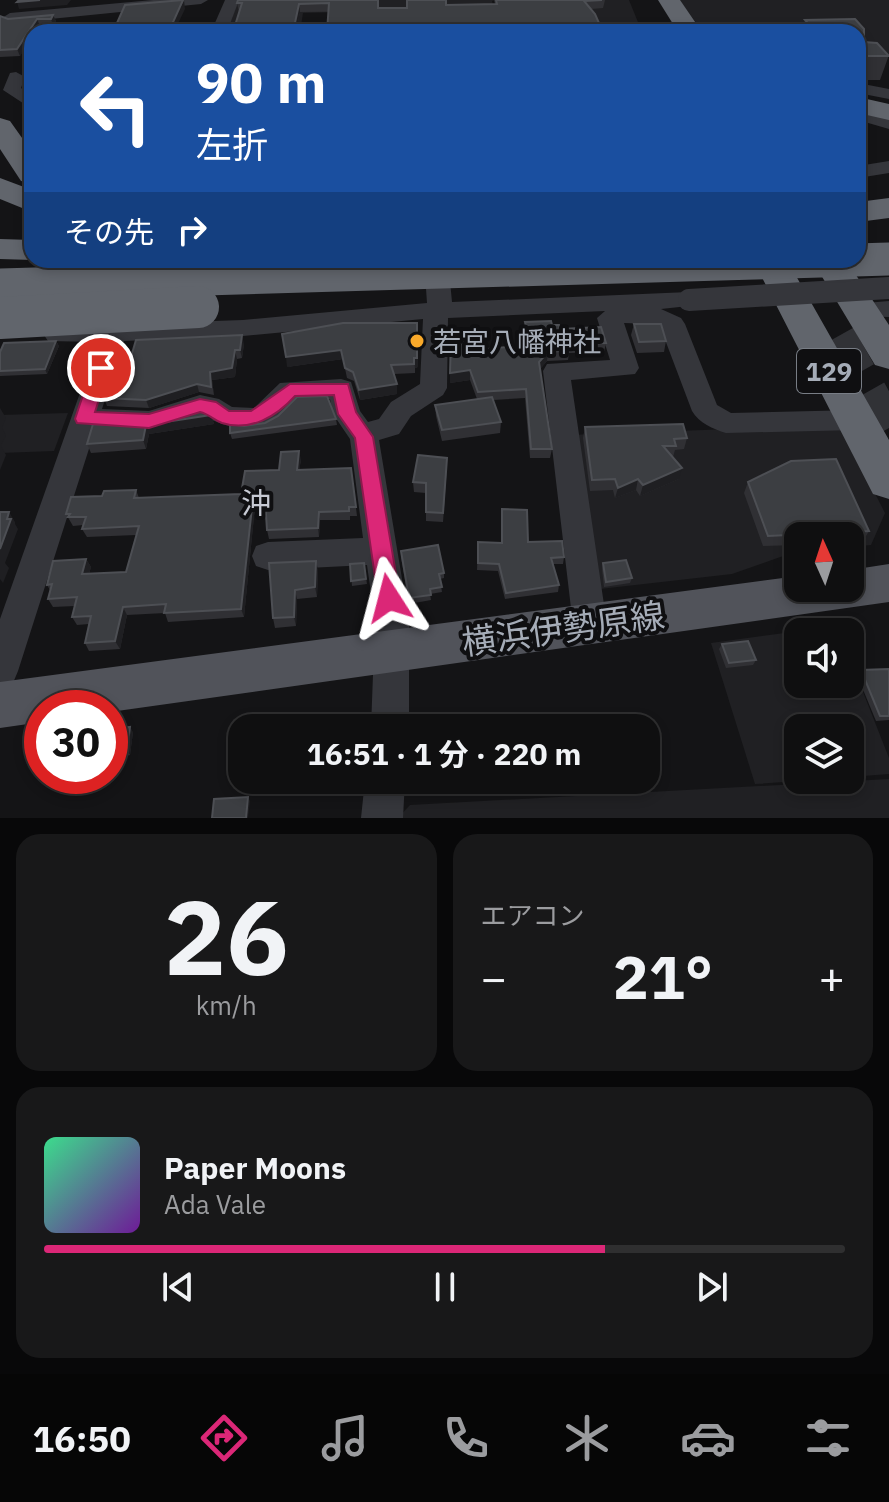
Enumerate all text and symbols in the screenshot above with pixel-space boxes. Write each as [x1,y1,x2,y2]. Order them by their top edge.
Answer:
text: 90 m [196,46,326,118]
icon: left [64,56,168,160]
text: 左折 [196,121,268,168]
icon: right [170,208,214,252]
text: その先 [64,212,154,251]
place label: 若宮八幡神社 [433,323,601,360]
marker: 若宮八幡神社 [408,332,426,350]
pin [67,334,135,402]
icon: arrive [79,346,123,390]
road number: 129 [797,349,861,393]
district label: 沖 [241,483,271,522]
north arrow [784,522,864,602]
map controls [784,522,864,794]
position arrow [347,556,431,640]
street label: 横浜伊勢原線 [459,592,667,664]
button: sound [784,618,864,698]
speed limit sign: 30 [24,690,128,794]
button: layers [784,714,864,794]
text: 16:51 · 1 分 · 220 m [307,734,581,773]
text: 26 [164,868,289,1004]
text: エアコン [481,898,585,932]
text: 21° [613,937,713,1016]
text: − [481,949,507,1006]
text: + [819,949,845,1006]
text: km/h [196,988,257,1022]
text: Paper Moons [164,1148,346,1187]
text: Ada Vale [164,1187,266,1221]
icon: previous [156,1265,200,1309]
icon: pause [423,1265,467,1309]
icon: next [690,1265,734,1309]
icon: directions [196,1410,252,1466]
icon: music [317,1410,373,1466]
icon: phone [438,1410,494,1466]
icon: climate [559,1410,615,1466]
icon: car [680,1410,736,1466]
icon: filters [800,1410,856,1466]
text: 16:50 [32,1415,131,1462]

